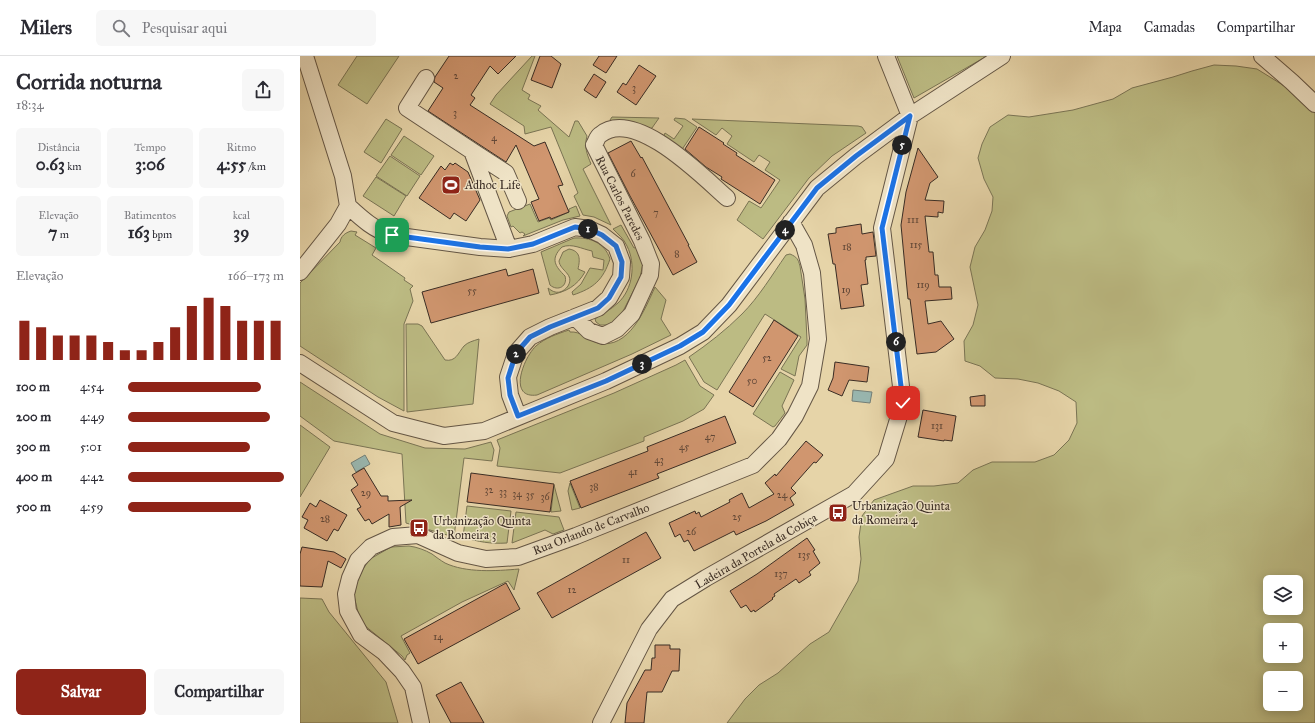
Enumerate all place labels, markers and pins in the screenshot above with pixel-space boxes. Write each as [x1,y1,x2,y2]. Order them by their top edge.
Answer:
pin: 5 [892,135,912,155]
sports icon: Adhoc Life [440,174,462,196]
place label: Adhoc Life [464,178,521,192]
pin [375,218,409,252]
pin: 1 [578,219,598,239]
pin: 4 [775,220,795,240]
pin: 6 [886,332,906,352]
pin: 2 [506,344,526,364]
pin: 3 [632,354,652,374]
pin [886,386,920,420]
place label: Urbanização Quinta da Romeira 4 [852,499,951,527]
bus stop icon: Urbanização Quinta da Romeira 4 [827,502,849,524]
place label: Urbanização Quinta da Romeira 3 [433,514,532,542]
bus stop icon: Urbanização Quinta da Romeira 3 [408,517,430,539]

